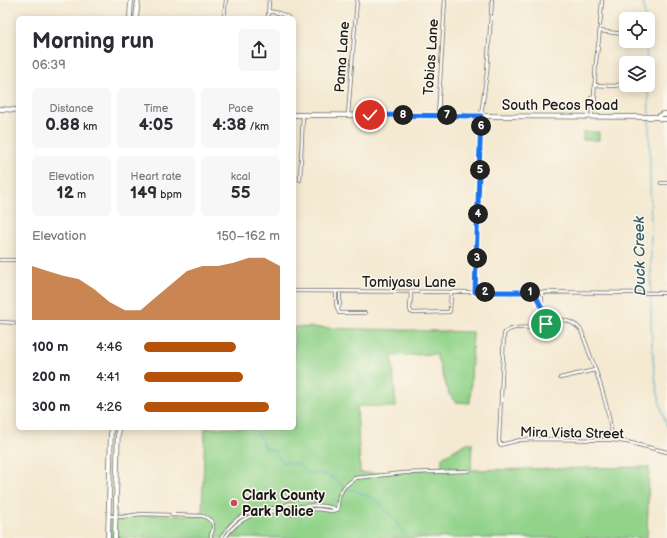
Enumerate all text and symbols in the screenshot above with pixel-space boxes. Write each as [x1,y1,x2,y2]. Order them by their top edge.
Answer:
map controls [619,12,655,92]
button: locate [619,12,655,48]
street label: Tobias Lane [420,18,442,96]
street label: Pama Lane [331,21,353,93]
text: Morning run [32,28,154,55]
button: share [238,29,280,71]
button: layers [619,56,655,92]
text: 06:39 [32,57,66,73]
street label: South Pecos Road [502,97,618,114]
pin [353,98,387,132]
text: Distance [49,102,93,115]
text: Time [144,102,168,115]
text: Pace [228,102,253,115]
icon: check [359,104,381,126]
pin: 8 [393,105,413,125]
pin: 7 [437,105,457,125]
text: 8 [400,108,406,121]
text: 7 [444,108,450,121]
text: 0.88 [45,115,80,135]
text: 4:05 [139,115,173,135]
text: 4:38 [212,115,247,135]
pin: 6 [471,116,491,136]
text: 6 [478,119,484,132]
text: km [80,120,97,133]
text: /km [247,120,269,133]
pin: 5 [470,160,490,180]
text: 5 [477,163,483,176]
text: Elevation [48,170,94,183]
text: Heart rate [131,170,181,183]
text: kcal [231,170,251,183]
text: 12 [57,183,74,203]
text: 149 [130,183,157,203]
text: 55 [231,183,250,203]
text: m [74,188,86,201]
text: bpm [157,188,182,201]
pin: 4 [468,204,488,224]
text: 4 [475,207,481,220]
water label: Duck Creek [630,215,650,296]
text: Elevation [32,228,86,244]
text: 150–162 m [216,228,280,244]
pin: 3 [467,248,487,268]
text: 3 [474,251,480,264]
street label: Tomiyasu Lane [362,274,456,291]
pin: 2 [475,282,495,302]
pin: 1 [520,282,540,302]
text: 2 [482,285,488,298]
text: 1 [528,285,532,298]
pin [529,307,563,341]
icon: arrive [535,313,557,335]
text: 100 m [32,339,68,355]
text: 4:46 [96,339,122,355]
text: 200 m [32,369,70,385]
text: 4:41 [96,369,120,385]
text: 300 m [32,399,70,415]
text: 4:26 [96,399,122,415]
street label: Mira Vista Street [520,424,625,442]
place label: Clark County Park Police [242,487,325,520]
marker: Clark County Park Police [229,498,239,508]

